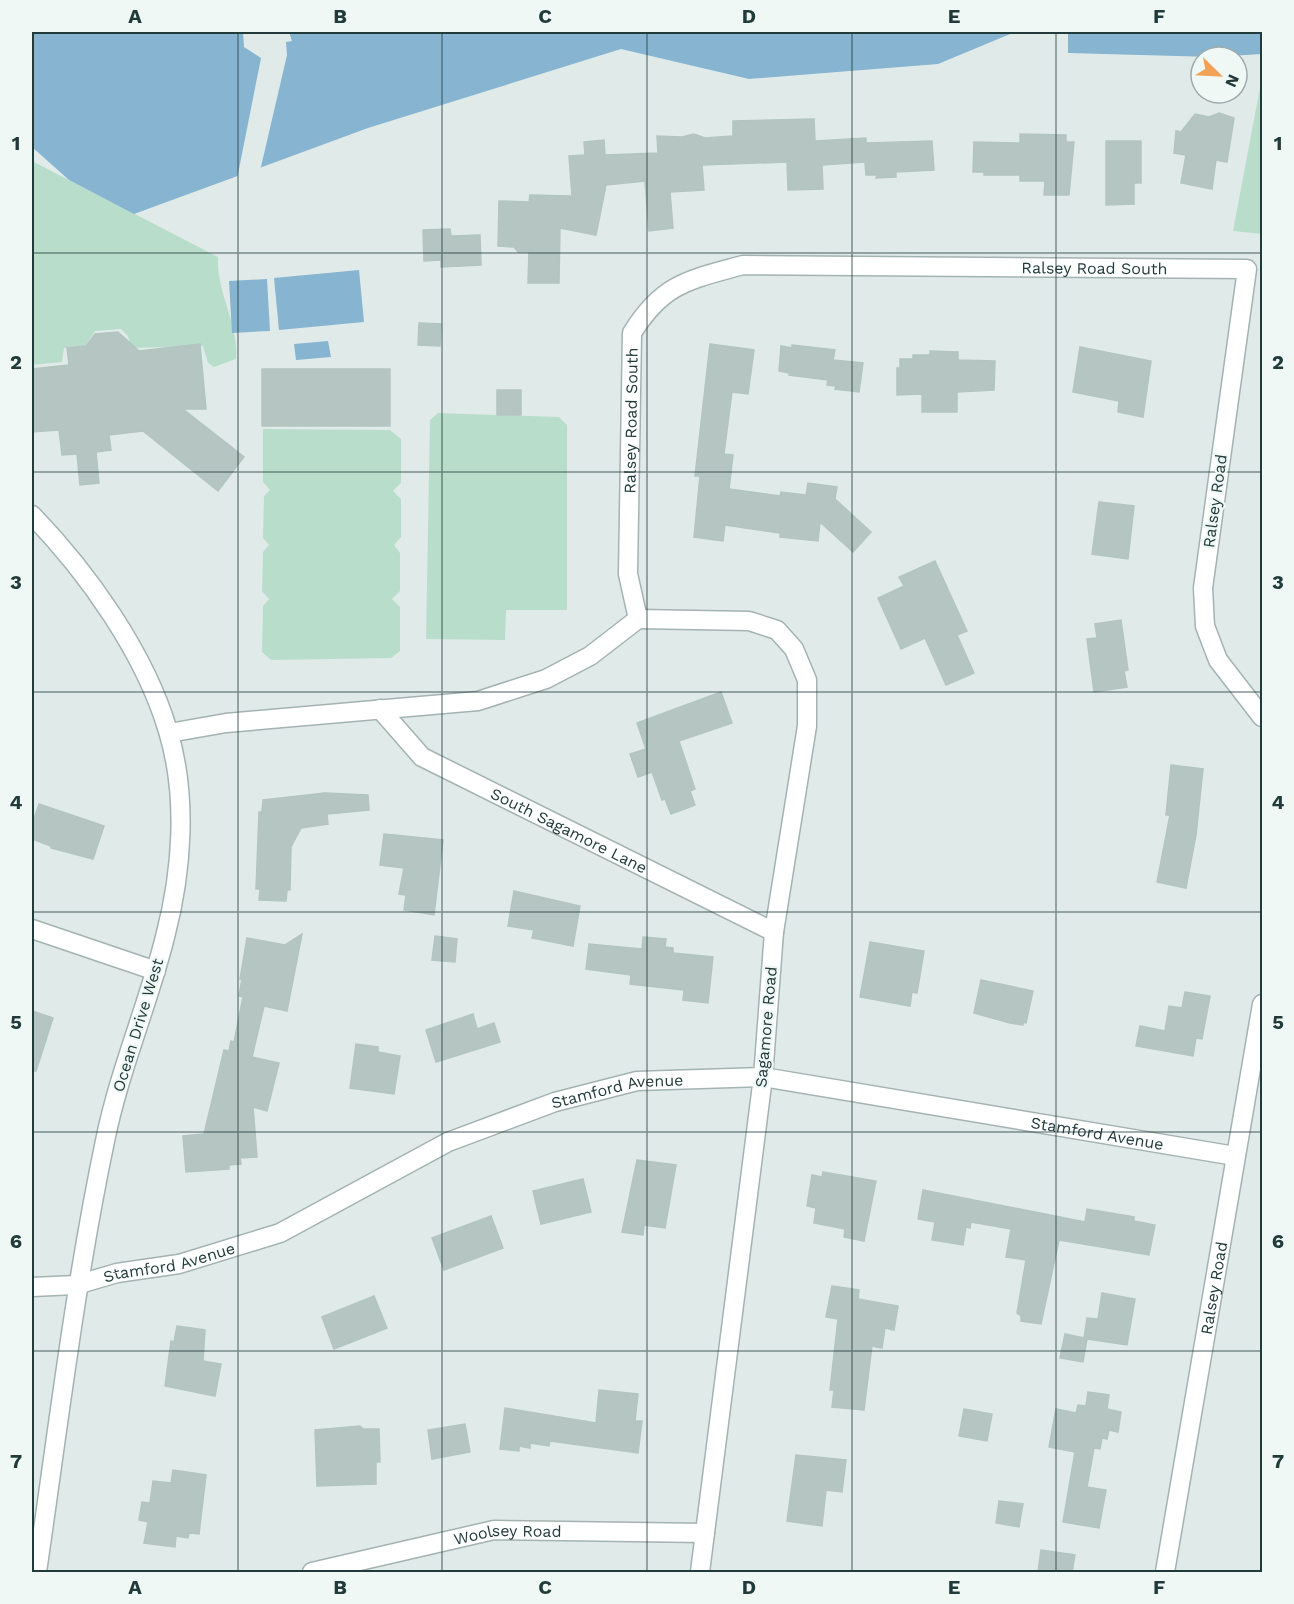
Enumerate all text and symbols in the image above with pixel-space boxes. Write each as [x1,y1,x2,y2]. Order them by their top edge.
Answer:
text: A [128,4,142,28]
text: B [333,4,347,28]
text: C [538,4,552,28]
text: D [742,4,756,28]
text: E [948,4,960,28]
text: F [1153,4,1165,28]
north arrow [1189,45,1249,105]
text: N [1221,72,1243,90]
text: 1 [12,131,20,155]
text: 1 [1274,131,1282,155]
street label: Ralsey Road South [1021,258,1168,278]
street label: Ralsey Road South [620,347,641,494]
text: 2 [10,350,22,374]
text: 2 [1272,350,1284,374]
street label: Ralsey Road [1199,453,1231,549]
text: 3 [10,570,22,594]
text: 3 [1272,570,1284,594]
street label: South Sagamore Lane [488,783,650,877]
text: 4 [10,790,23,814]
text: 4 [1272,790,1285,814]
street label: Ocean Drive West [109,956,167,1094]
street label: Sagamore Road [751,966,781,1088]
text: 5 [10,1010,22,1034]
text: 5 [1272,1010,1284,1034]
street label: Stamford Avenue [549,1070,684,1112]
street label: Stamford Avenue [1029,1112,1165,1153]
text: 6 [10,1229,22,1253]
text: 6 [1272,1229,1284,1253]
street label: Stamford Avenue [101,1238,237,1286]
street label: Ralsey Road [1196,1240,1231,1336]
text: 7 [10,1449,22,1473]
text: 7 [1272,1449,1284,1473]
street label: Woolsey Road [452,1520,562,1549]
text: A [128,1575,142,1599]
text: B [333,1575,347,1599]
text: C [538,1575,552,1599]
text: D [742,1575,756,1599]
text: E [948,1575,960,1599]
text: F [1153,1575,1165,1599]

